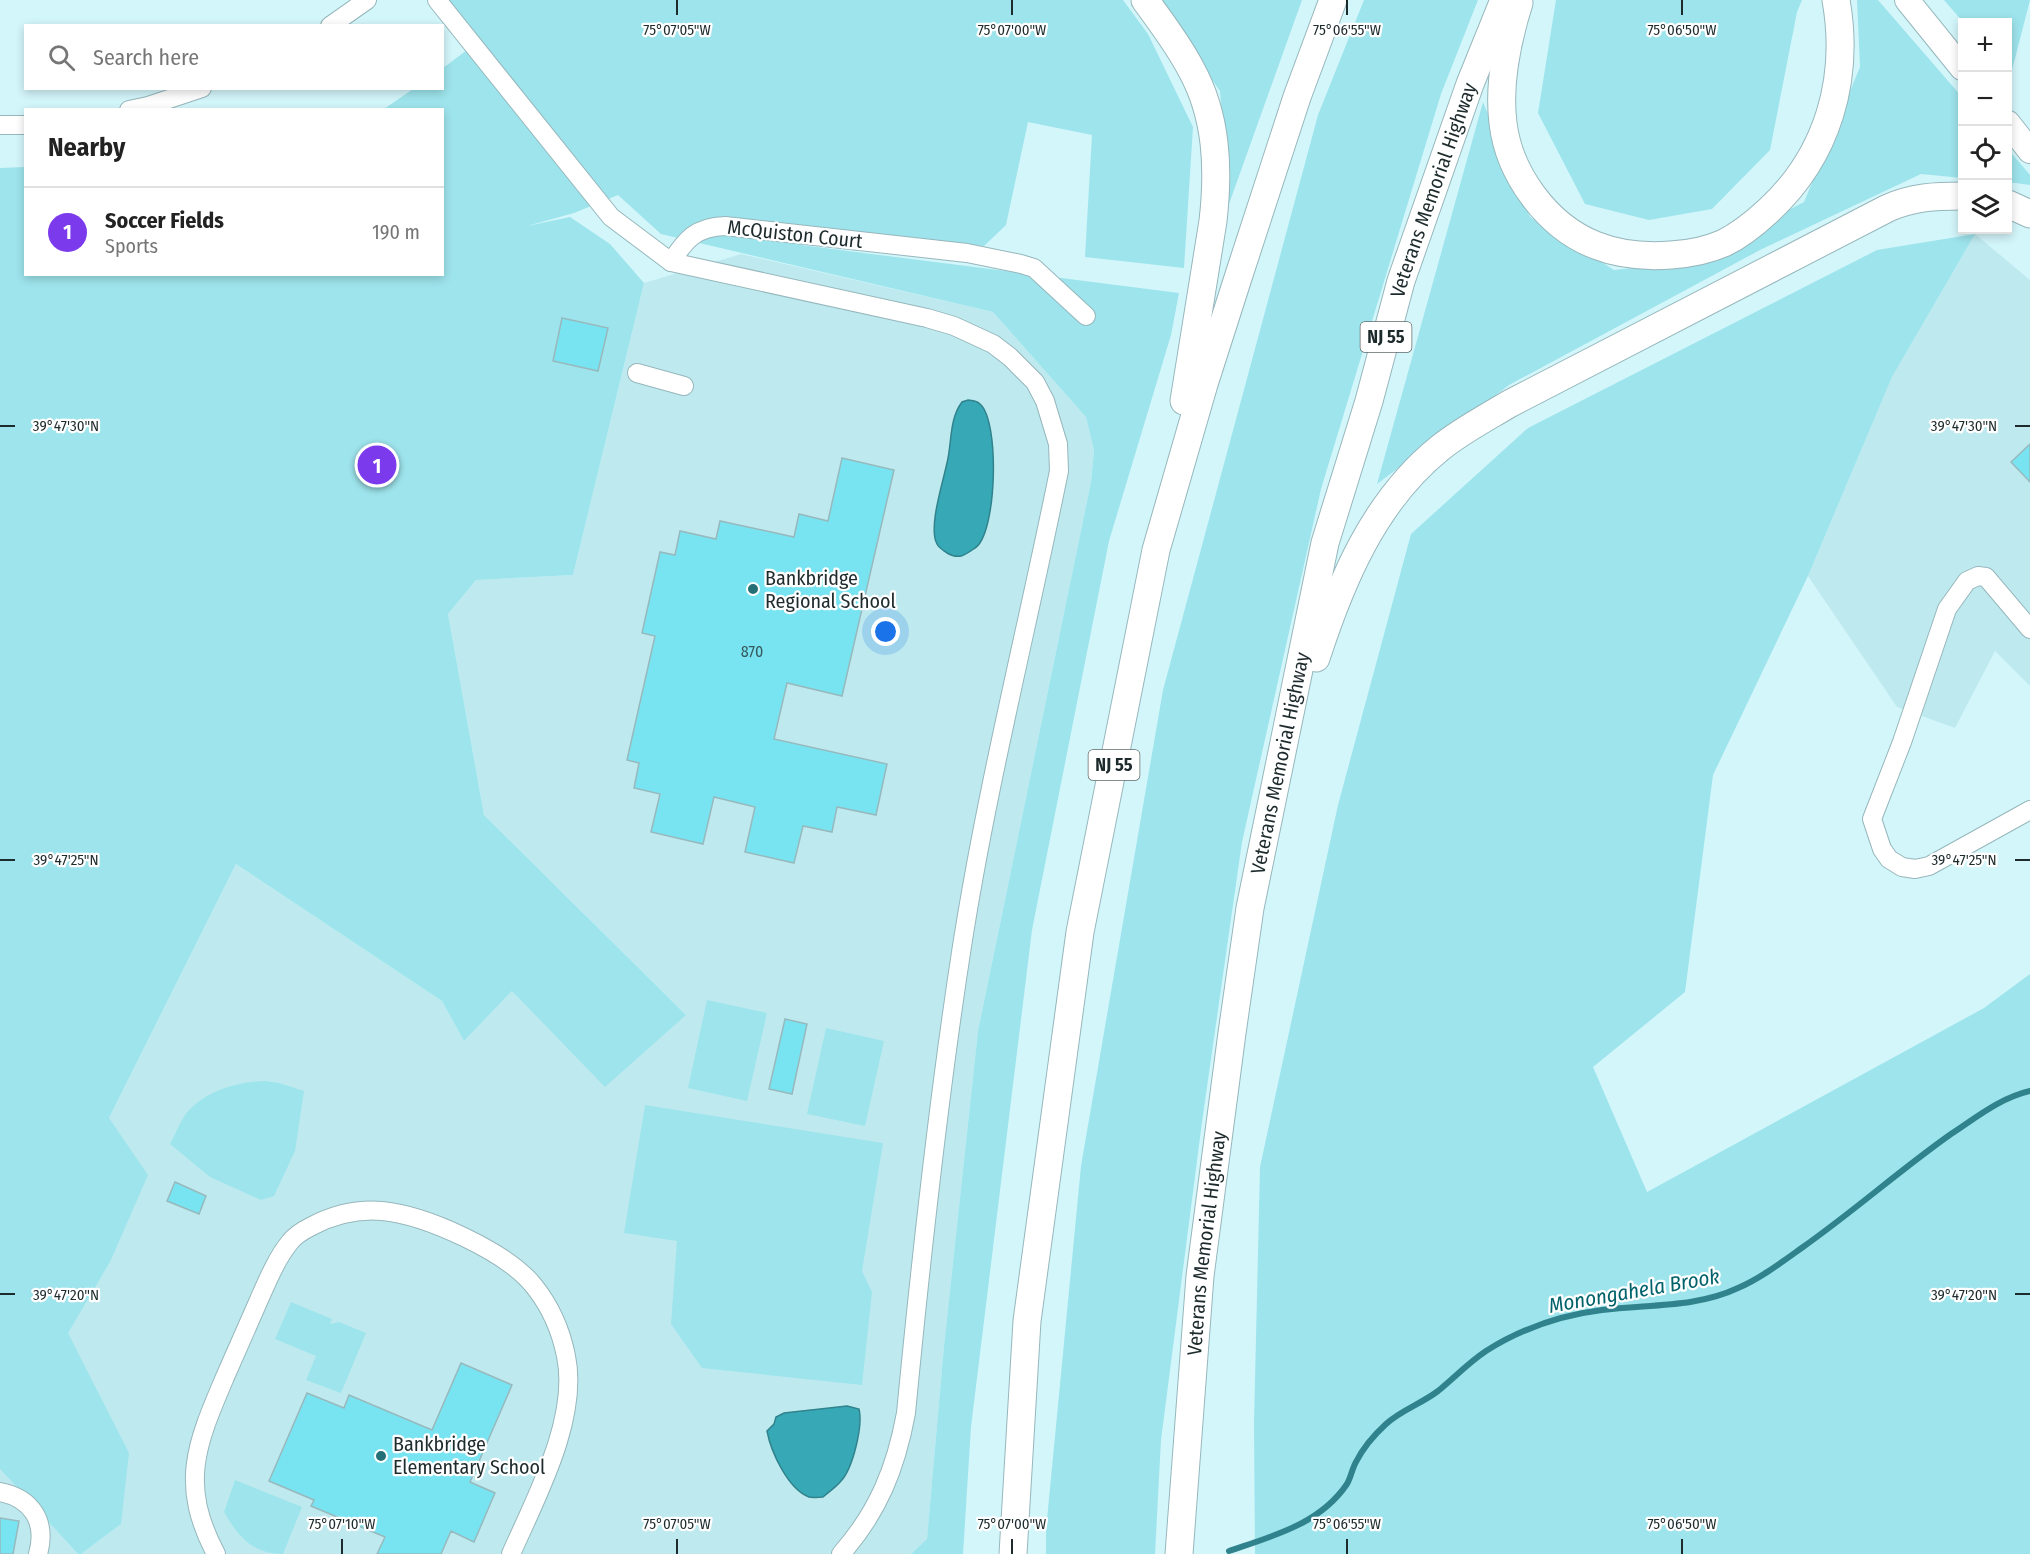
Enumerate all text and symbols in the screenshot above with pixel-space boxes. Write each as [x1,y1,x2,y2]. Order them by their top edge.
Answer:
map controls [1958,18,2012,234]
button: + [1958,18,2012,72]
text: 75°07'05"W [643,21,711,39]
text: 75°07'00"W [978,21,1046,39]
text: 75°06'55"W [1313,21,1381,39]
text: 75°06'50"W [1647,21,1717,39]
search box [24,24,444,90]
icon: search [45,41,78,74]
text: Search here [93,44,199,71]
button: − [1958,72,2012,126]
street label: Veterans Memorial Highway [1385,79,1482,300]
button: locate [1958,126,2012,180]
text: Nearby [48,132,125,163]
button: layers [1958,180,2012,234]
text: Soccer Fields [105,207,224,234]
street label: McQuiston Court [726,215,864,253]
text: 1 [63,220,72,244]
text: 190 m [372,220,420,244]
text: Sports [105,234,158,258]
road number: NJ 55 [1360,322,1412,352]
text: 39°47'30"N [33,417,99,435]
text: 39°47'30"N [1931,417,1997,435]
pin: 1 [358,442,397,488]
place label: Bankbridge Regional School [765,566,896,613]
marker: Bankbridge Regional School [746,582,760,596]
your location [871,617,900,646]
house number: 870 [741,642,763,661]
street label: Veterans Memorial Highway [1245,650,1314,876]
road number: NJ 55 [1088,750,1140,780]
text: 39°47'25"N [34,851,98,869]
text: 39°47'25"N [1932,851,1996,869]
street label: Veterans Memorial Highway [1182,1130,1231,1356]
water label: Monongahela Brook [1546,1263,1722,1319]
text: 39°47'20"N [33,1286,99,1304]
text: 39°47'20"N [1931,1286,1997,1304]
place label: Bankbridge Elementary School [393,1432,545,1479]
marker: Bankbridge Elementary School [374,1449,388,1463]
text: 75°07'10"W [309,1515,375,1533]
text: 75°07'05"W [643,1515,711,1533]
text: 75°07'00"W [978,1515,1046,1533]
text: 75°06'55"W [1313,1515,1381,1533]
text: 75°06'50"W [1647,1515,1717,1533]

